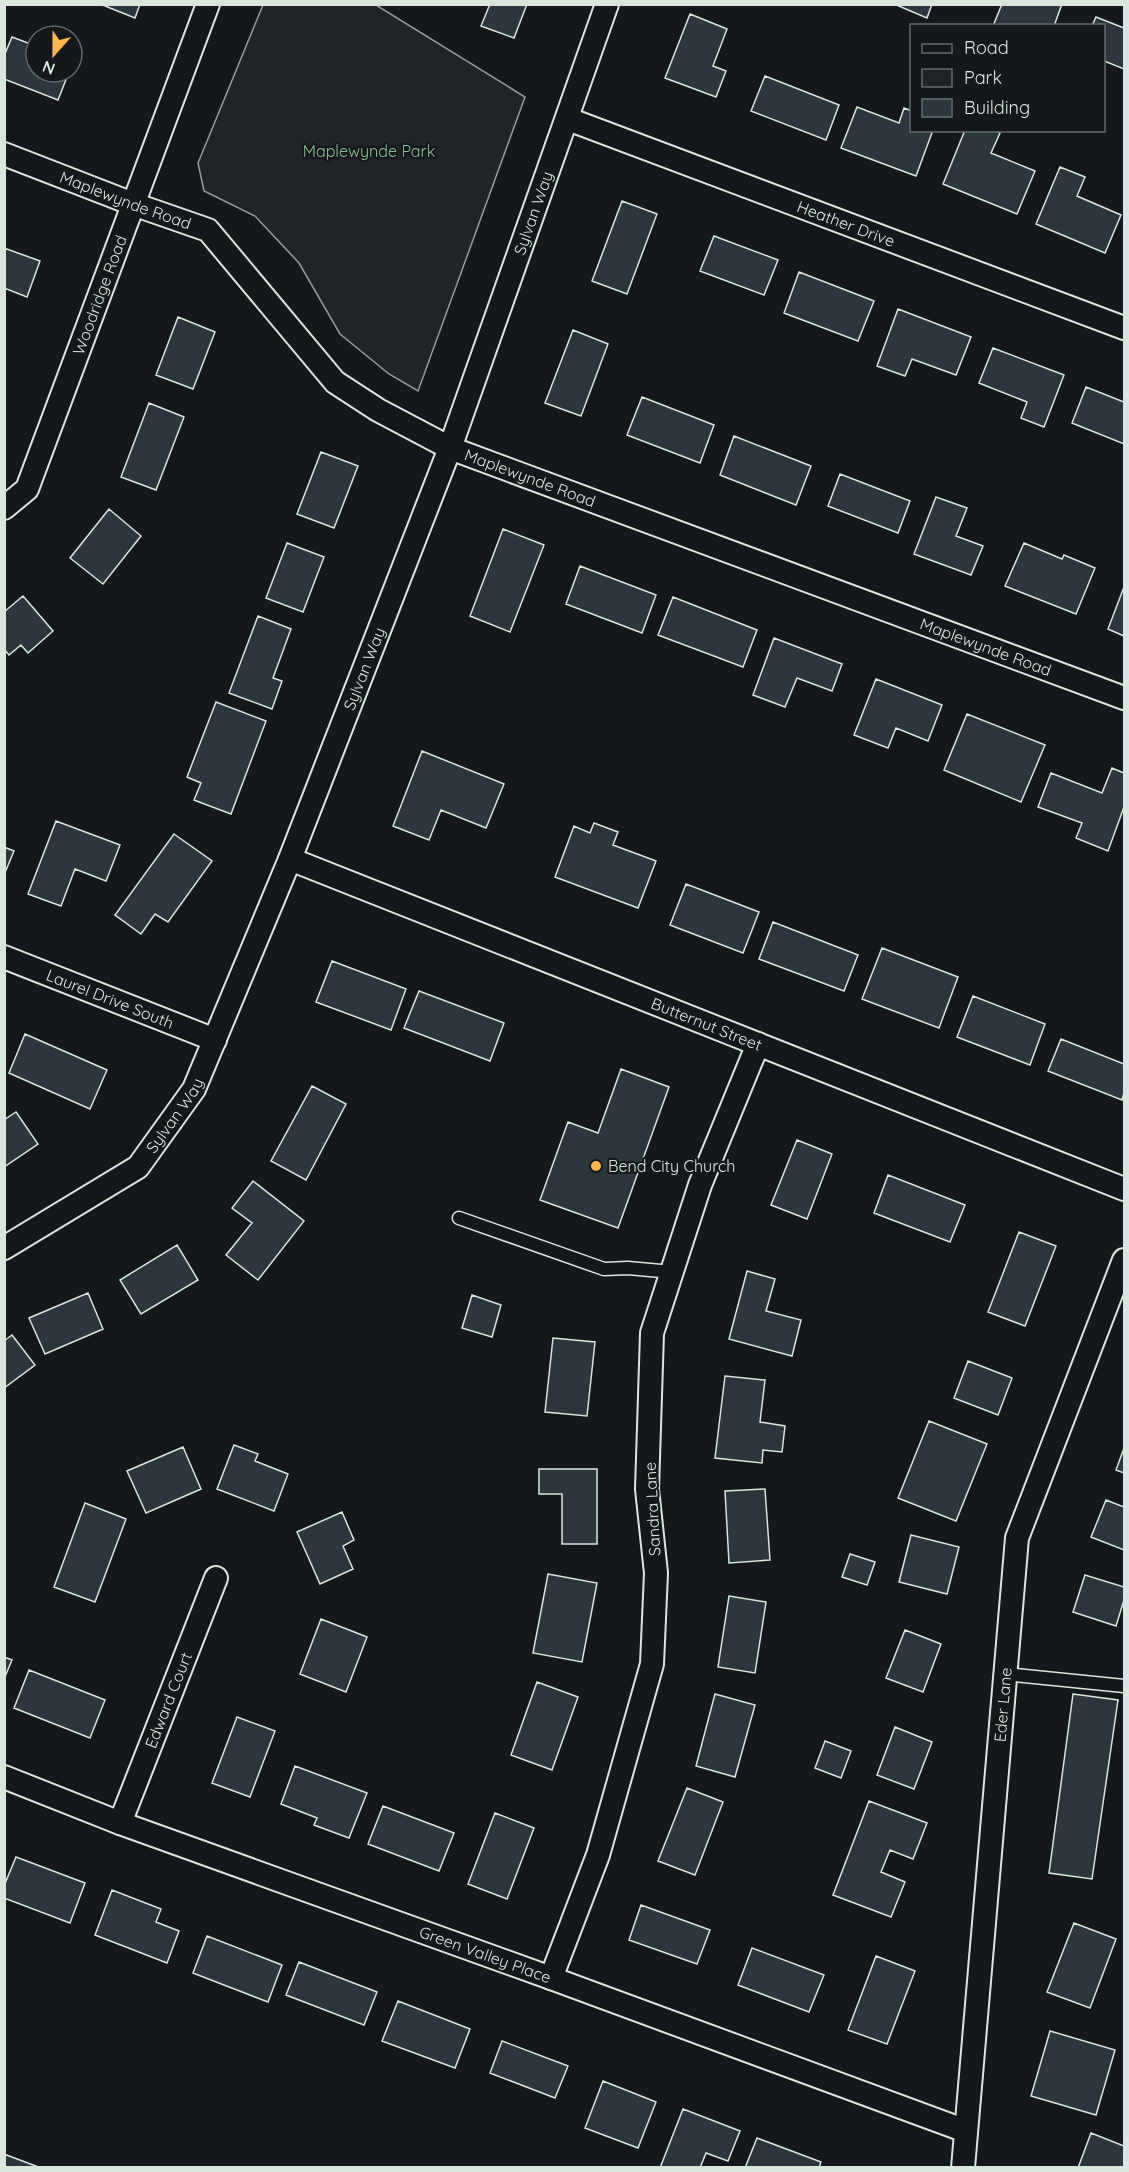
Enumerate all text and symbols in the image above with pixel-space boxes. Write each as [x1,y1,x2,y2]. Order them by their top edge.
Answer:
north arrow [24,24,84,84]
legend [910,24,1105,132]
text: Road [964,36,1009,59]
text: N [40,57,58,79]
text: Park [964,66,1002,89]
text: Building [964,96,1030,119]
park label: Maplewynde Park [303,141,435,161]
street label: Maplewynde Road [57,167,194,233]
street label: Sylvan Way [509,169,557,258]
street label: Heather Drive [794,196,898,251]
street label: Woodridge Road [68,232,131,358]
street label: Maplewynde Road [462,444,599,511]
street label: Maplewynde Road [917,613,1054,680]
street label: Sylvan Way [339,624,389,713]
street label: Laurel Drive South [43,965,177,1033]
street label: Butternut Street [648,993,765,1055]
street label: Sylvan Way [141,1075,207,1157]
place label: Bend City Church [608,1156,735,1176]
marker: Bend City Church [589,1159,603,1173]
street label: Sandra Lane [640,1461,664,1557]
street label: Edward Court [140,1649,196,1751]
street label: Eder Lane [990,1667,1016,1743]
street label: Green Valley Place [417,1921,554,1987]

